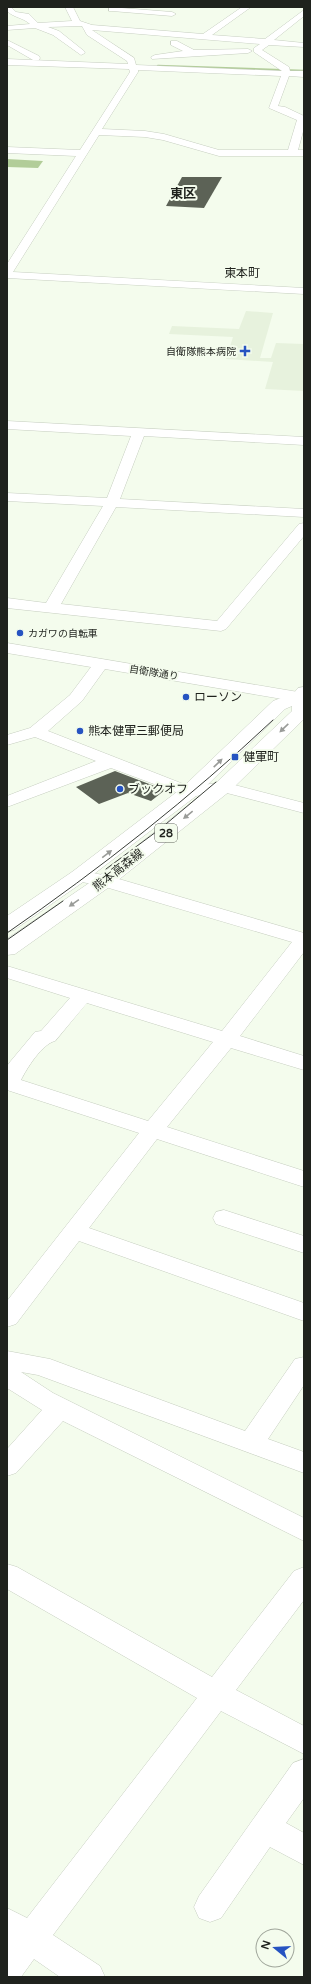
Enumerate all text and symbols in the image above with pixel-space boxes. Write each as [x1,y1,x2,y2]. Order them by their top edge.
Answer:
district label: 東区 [170,186,196,202]
district label: 東本町 [224,266,260,280]
marker: 自衛隊熊本病院 [239,345,251,357]
place label: 自衛隊熊本病院 [166,346,236,358]
marker: カガワの自転車 [15,628,25,638]
place label: カガワの自転車 [28,628,98,640]
street label: 自衛隊通り [128,663,179,683]
place label: ローソン [194,690,242,704]
marker: ローソン [181,692,191,702]
place label: 熊本健軍三郵便局 [88,724,184,738]
one-way arrow [279,724,289,733]
marker: 熊本健軍三郵便局 [75,726,85,736]
place label: 健軍町 [243,750,279,764]
marker: 健軍町 [230,752,240,762]
one-way arrow [213,759,223,768]
place label: ブックオフ [128,782,188,796]
marker: ブックオフ [115,784,125,794]
one-way arrow [182,811,193,820]
road number: 28 [155,824,177,842]
street label: 熊本高森線 [90,846,146,894]
one-way arrow [101,850,112,858]
one-way arrow [68,899,79,907]
north arrow [255,1928,295,1968]
text: N [258,1939,274,1951]

